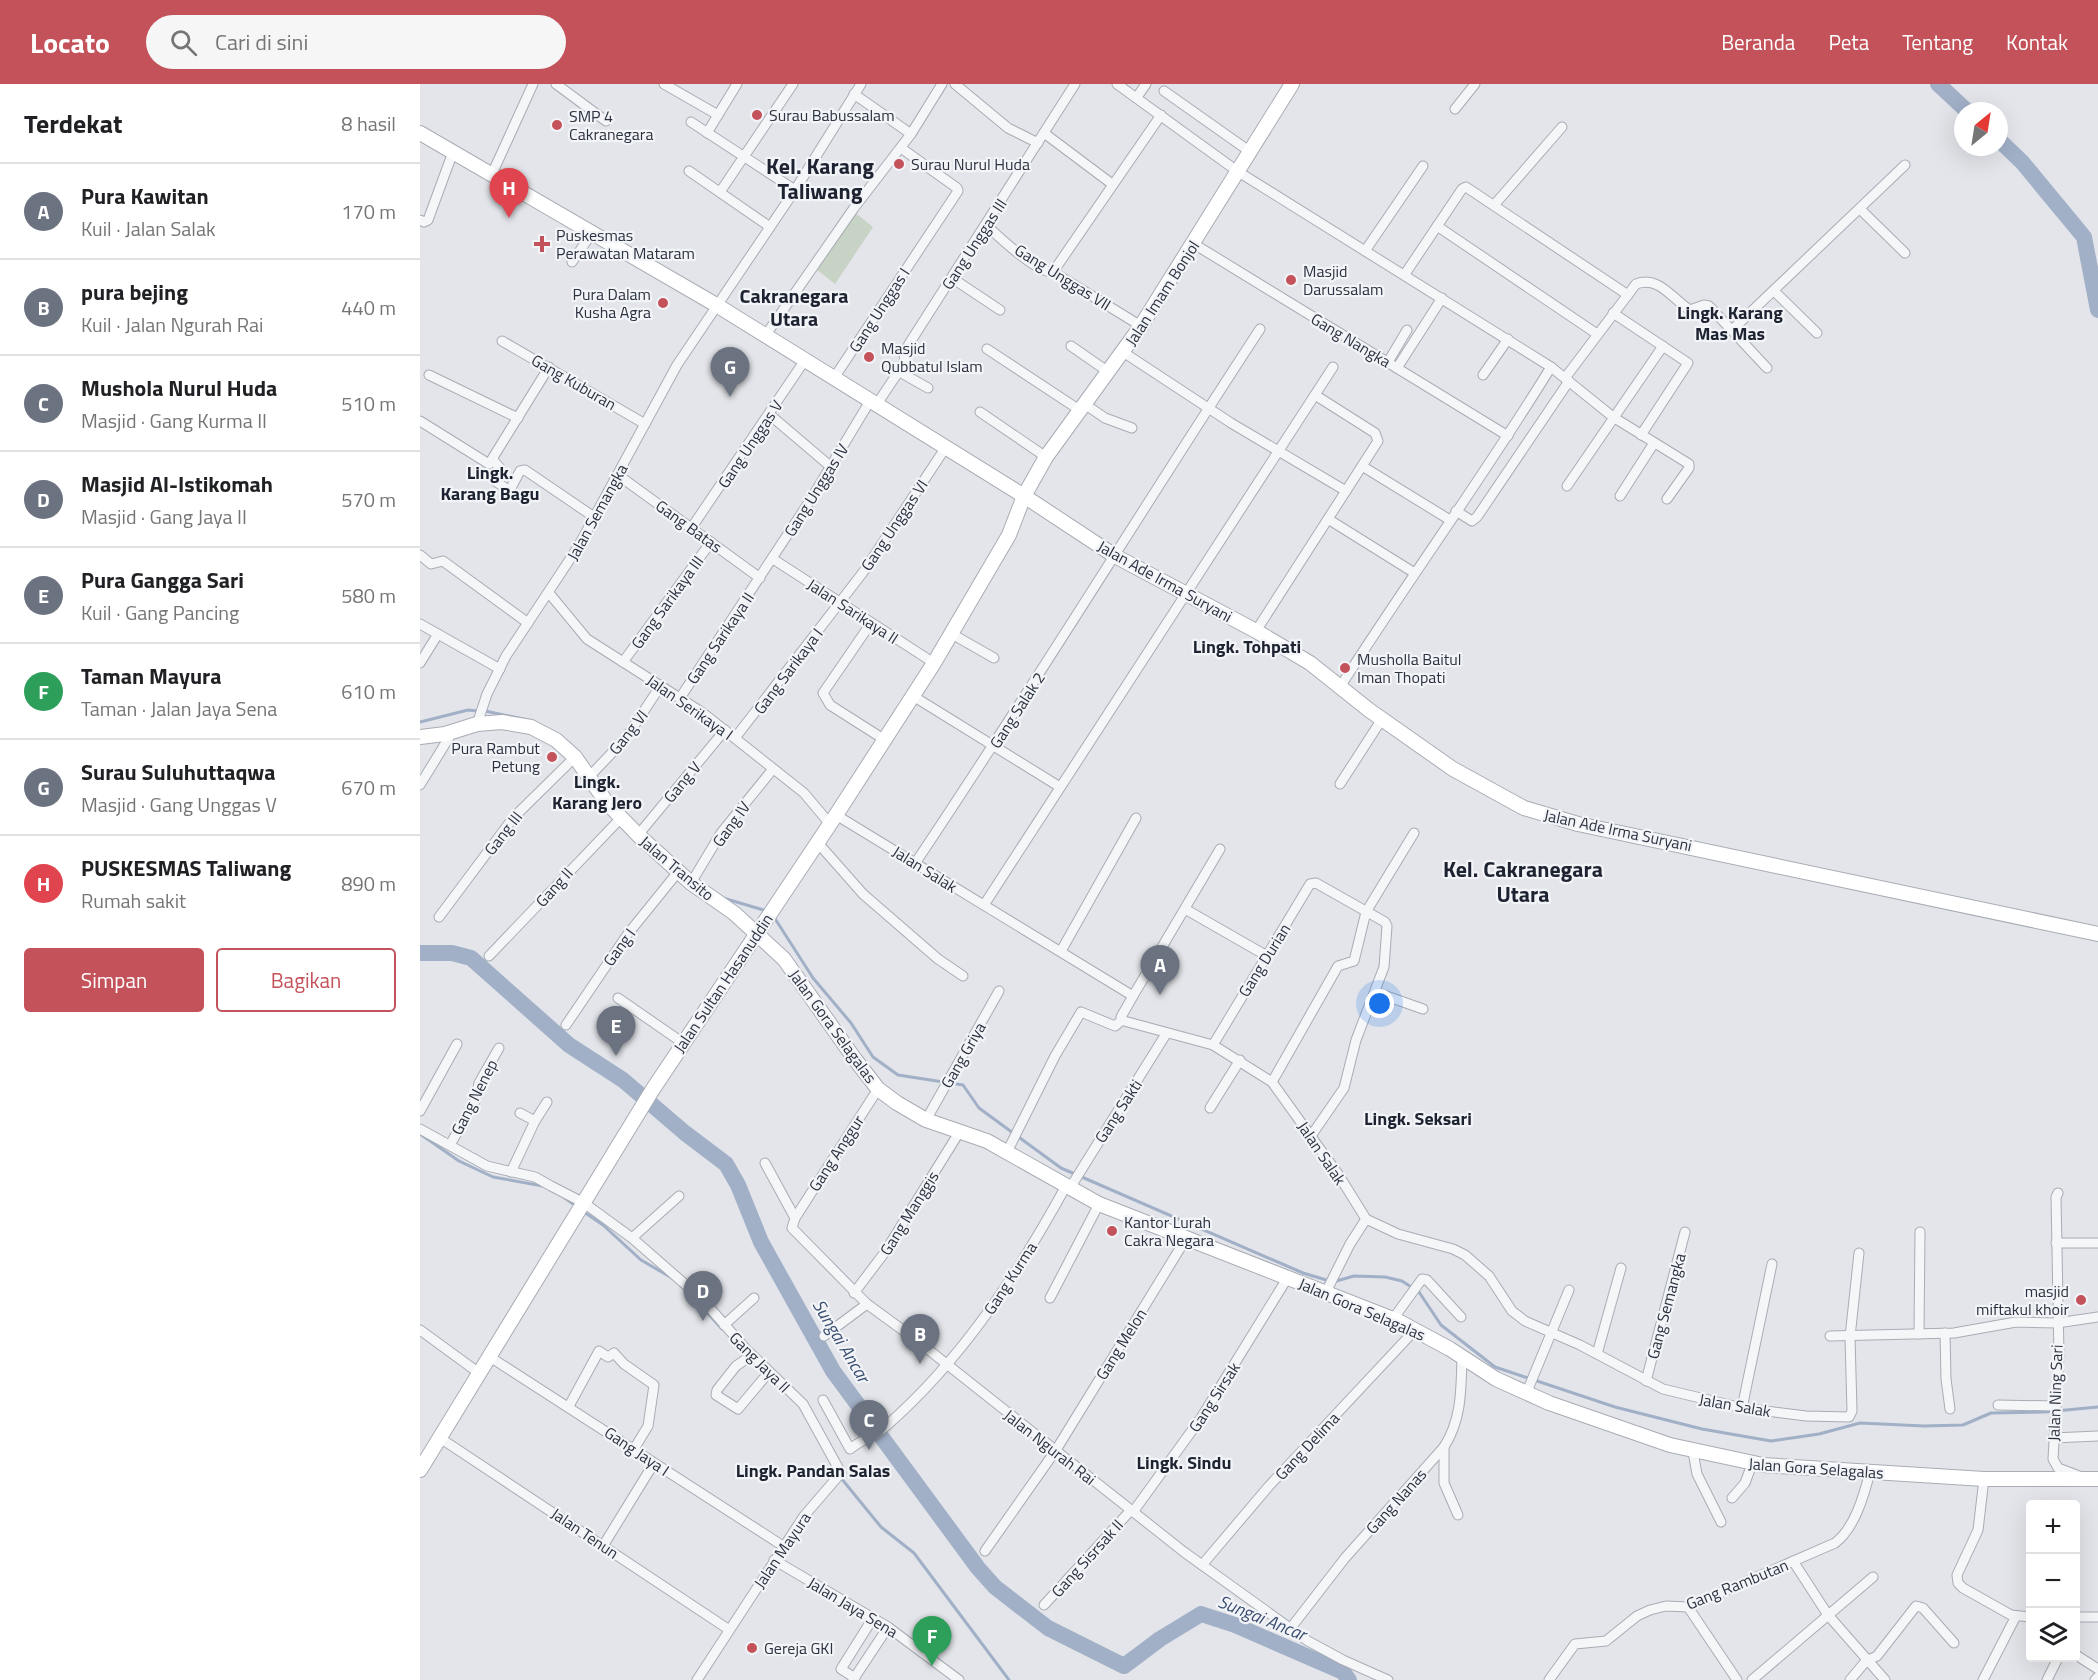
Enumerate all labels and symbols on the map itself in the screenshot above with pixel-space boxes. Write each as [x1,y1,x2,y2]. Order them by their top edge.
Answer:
north arrow [1954,102,2008,156]
place label: Surau Babussalam [769,103,895,127]
place label: SMP 4 Cakranegara [569,104,653,146]
marker: Surau Babussalam [750,108,764,122]
marker: SMP 4 Cakranegara [550,118,564,132]
district label: Kel. Karang Taliwang [766,149,874,208]
place label: Surau Nurul Huda [911,152,1030,176]
marker: Surau Nurul Huda [892,157,906,171]
pin: H [490,168,529,218]
street label: Gang Unggas III [936,194,1012,294]
place label: Puskesmas Perawatan Mataram [556,223,695,265]
marker: Puskesmas Perawatan Mataram [533,235,551,253]
street label: Jalan Imam Bonjol [1119,236,1205,350]
street label: Gang Unggas VII [1010,238,1116,316]
place label: Masjid Darussalam [1303,259,1383,301]
street label: Gang Unggas I [843,263,915,357]
marker: Masjid Darussalam [1284,273,1298,287]
district label: Cakranegara Utara [740,280,848,334]
place label: Pura Dalam Kusha Agra [573,282,651,324]
marker: Pura Dalam Kusha Agra [656,296,670,310]
district label: Lingk. Karang Mas Mas [1677,299,1783,347]
street label: Gang Nangka [1306,307,1396,373]
place label: Masjid Qubbatul Islam [881,336,983,378]
street label: Gang Kuburan [527,348,621,416]
pin: G [710,348,750,397]
marker: Masjid Qubbatul Islam [862,350,876,364]
street label: Gang Unggas V [712,395,788,493]
street label: Gang Unggas IV [778,439,854,541]
district label: Lingk. Karang Bagu [441,459,539,507]
street label: Jalan Semangka [561,459,633,565]
street label: Gang Unggas VI [854,474,934,576]
street label: Gang Batas [651,494,727,558]
street label: Jalan Ade Irma Suryani [1093,534,1237,628]
street label: Gang Sarikaya III [625,550,709,654]
street label: Jalan Sarikaya II [803,572,903,650]
street label: Gang Sarikaya II [680,587,760,689]
street label: Gang Sarikaya I [748,623,828,719]
district label: Lingk. Tohpati [1193,633,1301,660]
place label: Musholla Baitul Iman Thopati [1357,647,1462,689]
marker: Musholla Baitul Iman Thopati [1338,661,1352,675]
street label: Gang Salak 2 [983,667,1051,753]
street label: Jalan Serikaya I [642,668,738,746]
street label: Gang VI [603,704,653,760]
place label: Pura Rambut Petung [451,736,540,778]
marker: Pura Rambut Petung [545,750,559,764]
street label: Gang V [658,756,706,808]
district label: Lingk. Karang Jero [552,768,642,816]
street label: Gang IV [706,796,756,852]
street label: Jalan Ade Irma Suryani [1542,803,1694,857]
street label: Gang III [478,806,528,860]
street label: Jalan Transito [635,830,719,906]
street label: Jalan Salak [888,840,962,899]
district label: Kel. Cakranegara Utara [1443,852,1603,911]
street label: Gang II [530,862,578,912]
street label: Jalan Sultan Hasanuddin [667,909,779,1057]
street label: Gang Durian [1232,919,1296,1001]
street label: Gang I [597,923,641,971]
pin: A [1140,946,1180,995]
street label: Jalan Gora Selagalas [783,964,883,1088]
your location [1365,989,1394,1018]
pin: E [596,1006,636,1056]
street label: Gang Griya [934,1018,992,1092]
street label: Gang Nenep [445,1055,503,1139]
street label: Gang Sakti [1088,1074,1148,1148]
district label: Lingk. Seksari [1364,1105,1472,1132]
street label: Gang Anggur [802,1110,870,1196]
street label: Jalan Salak [1292,1116,1352,1190]
street label: Gang Manggis [873,1166,945,1260]
place label: Kantor Lurah Cakra Negara [1124,1210,1214,1252]
marker: Kantor Lurah Cakra Negara [1105,1224,1119,1238]
street label: Gang Kurma [977,1237,1043,1319]
street label: Gang Semangka [1640,1250,1692,1362]
street label: Jalan Gora Selagalas [1295,1271,1429,1347]
pin: D [684,1272,722,1321]
place label: masjid miftakul khoir [1976,1279,2069,1321]
marker: masjid miftakul khoir [2074,1293,2088,1307]
water label: Sungai Ancar [806,1294,878,1389]
street label: Gang Melon [1090,1304,1152,1384]
pin: B [900,1314,940,1364]
street label: Gang Jaya II [724,1326,796,1398]
street label: Jalan Ning Sari [2041,1344,2069,1442]
street label: Gang Sirsak [1182,1357,1246,1437]
street label: Jalan Salak [1697,1387,1773,1423]
pin: C [850,1400,888,1450]
street label: Jalan Ngurah Rai [999,1403,1101,1491]
street label: Gang Delima [1269,1407,1345,1485]
street label: Gang Jaya I [600,1420,674,1482]
district label: Lingk. Sindu [1137,1449,1231,1476]
street label: Jalan Gora Selagalas [1747,1451,1885,1485]
district label: Lingk. Pandan Salas [736,1457,890,1484]
street label: Gang Nanas [1360,1463,1432,1539]
street label: Jalan Tenun [546,1501,624,1565]
street label: Jalan Mayura [748,1507,816,1593]
street label: Gang Sisrsak II [1045,1514,1129,1602]
street label: Gang Rambutan [1682,1553,1792,1615]
street label: Jalan Jaya Sena [803,1571,903,1643]
water label: Sungai Ancar [1214,1588,1312,1648]
pin: F [912,1616,952,1666]
place label: Gereja GKI [764,1636,833,1660]
marker: Gereja GKI [745,1641,759,1655]

